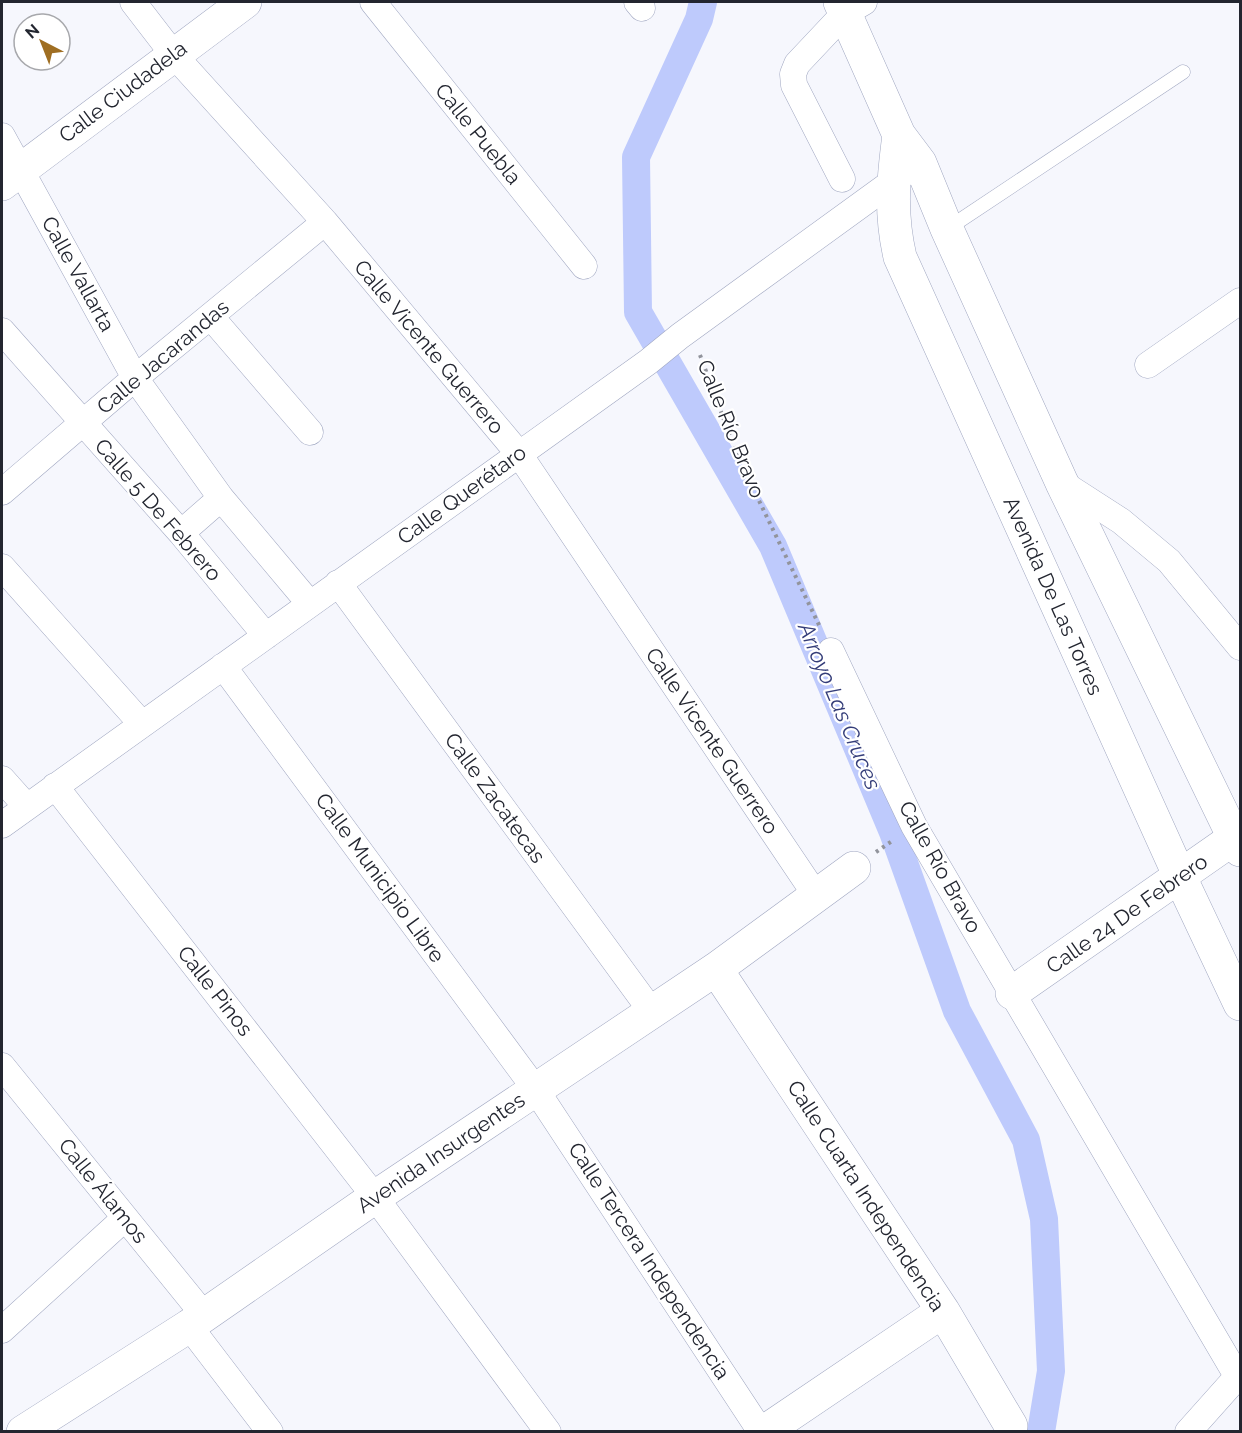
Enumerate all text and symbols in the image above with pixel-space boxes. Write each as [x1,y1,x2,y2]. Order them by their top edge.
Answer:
north arrow [12,12,72,72]
text: N [21,20,43,42]
street label: Calle Ciudadela [54,35,192,148]
street label: Calle Puebla [430,78,527,189]
street label: Calle Vallarta [37,212,120,336]
street label: Calle Vicente Guerrero [349,255,510,439]
street label: Calle Jacarandas [92,294,234,419]
street label: Calle Río Bravo [692,356,771,502]
street label: Calle 5 De Febrero [90,433,227,586]
street label: Calle Querétaro [393,440,531,550]
street label: Avenida De Las Torres [998,493,1108,699]
water label: Arroyo Las Cruces [793,618,887,793]
street label: Calle Vicente Guerrero [641,643,784,839]
street label: Calle Zacatecas [440,728,551,868]
street label: Calle Municipio Libre [311,788,450,967]
street label: Calle Río Bravo [894,797,987,937]
street label: Calle 24 De Febrero [1041,848,1212,979]
street label: Calle Pinos [172,941,258,1041]
street label: Calle Cuarta Independencia [782,1076,950,1316]
street label: Avenida Insurgentes [352,1087,529,1218]
street label: Calle Álamos [54,1133,153,1248]
street label: Calle Tercera Independencia [563,1138,735,1384]

